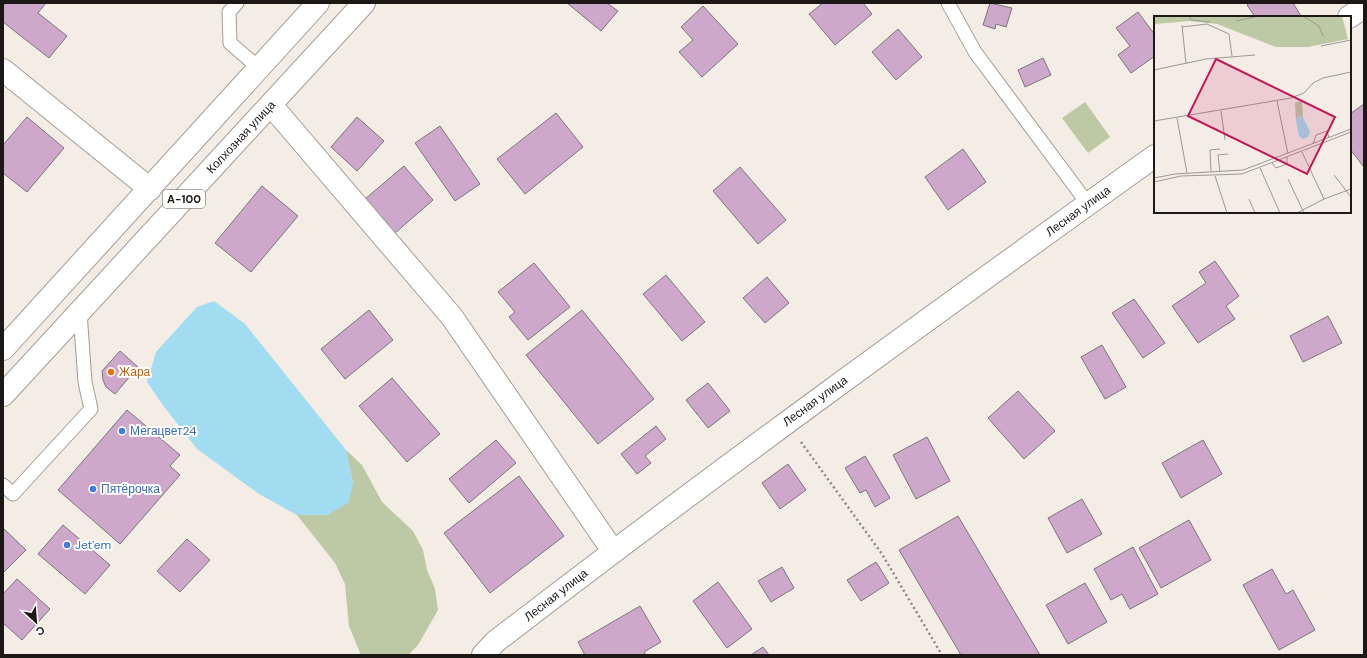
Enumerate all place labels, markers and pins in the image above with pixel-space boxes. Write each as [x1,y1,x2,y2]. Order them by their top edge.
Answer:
place label: Жара [119,364,151,380]
marker: Жара [106,367,116,377]
place label: Мегацвет24 [130,423,196,439]
marker: Мегацвет24 [117,426,127,436]
place label: Пятёрочка [101,481,160,497]
marker: Пятёрочка [88,484,98,494]
place label: Jet'em [75,537,111,553]
marker: Jet'em [62,540,72,550]

